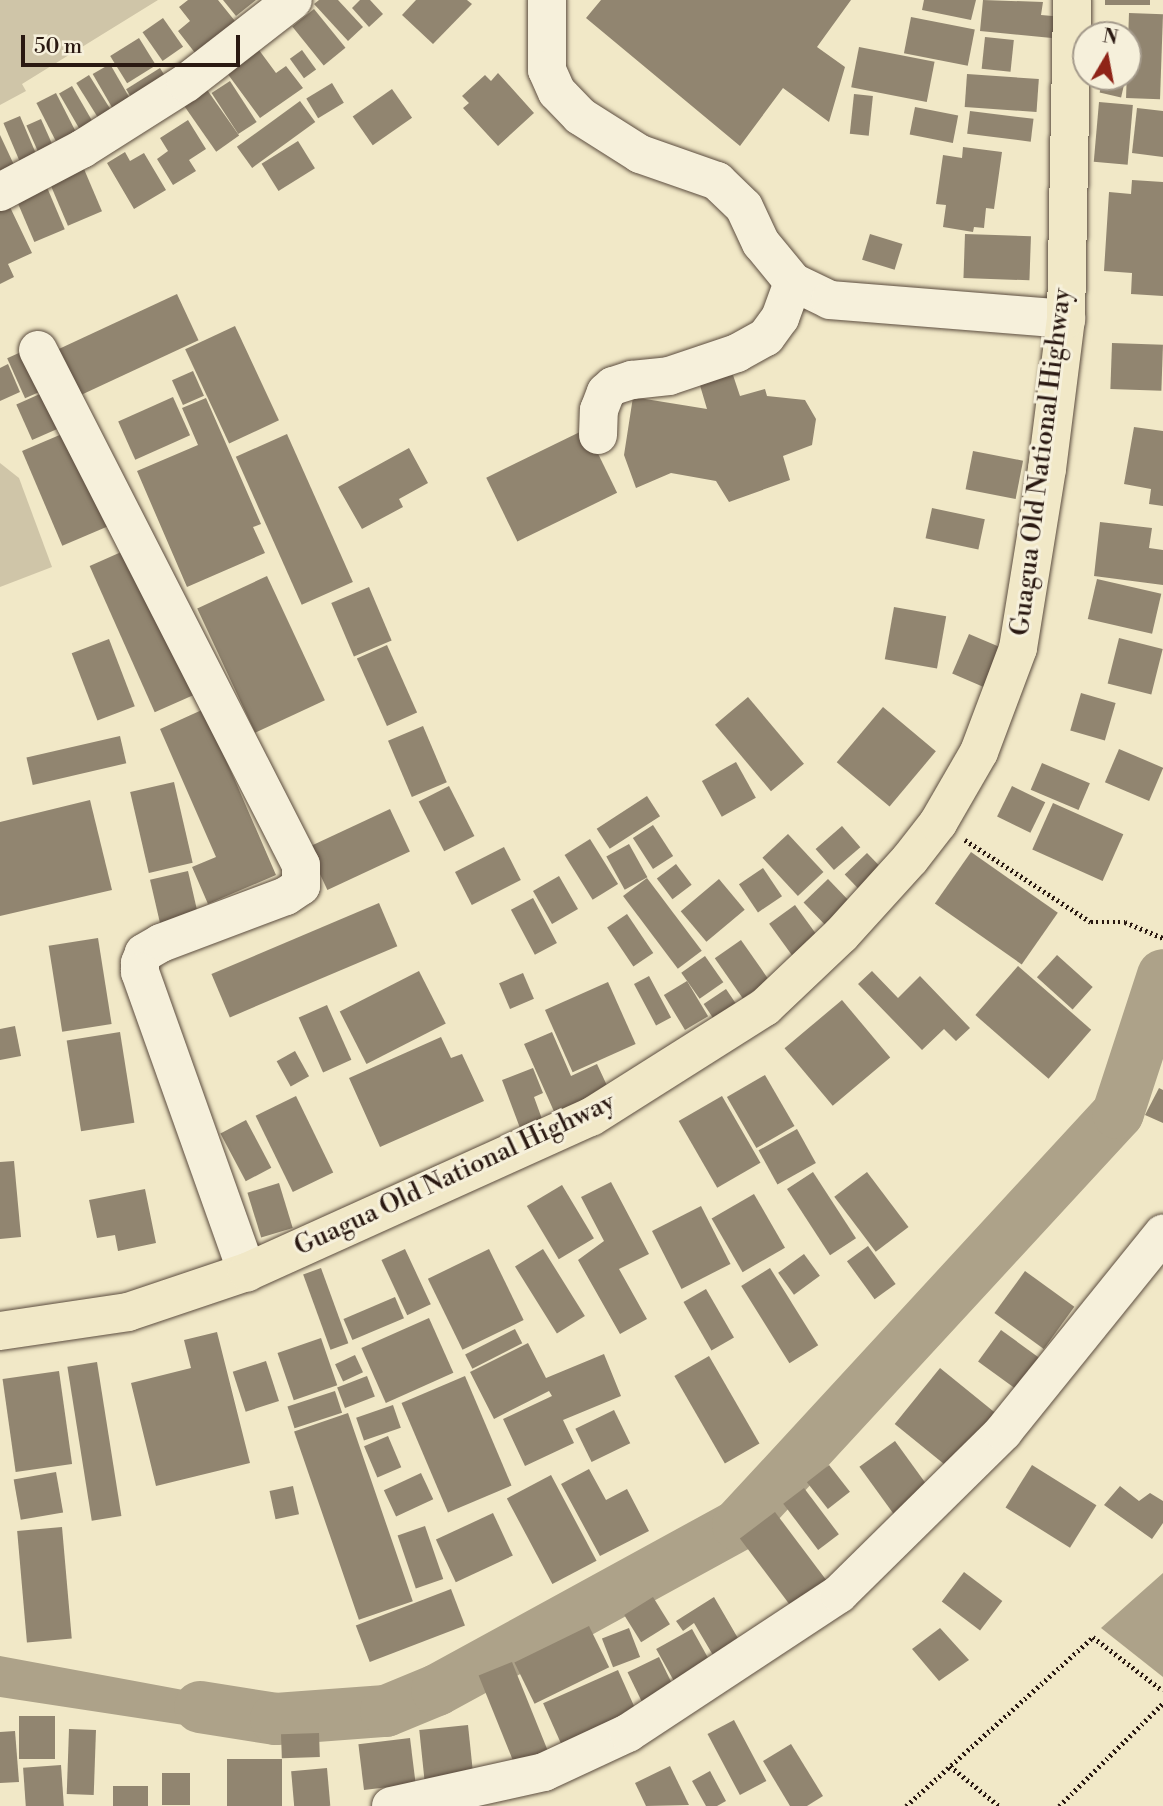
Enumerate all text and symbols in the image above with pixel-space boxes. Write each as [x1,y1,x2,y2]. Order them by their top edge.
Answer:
scale bar [24,21,243,65]
north arrow [1072,21,1142,91]
text: N [1101,24,1120,50]
text: 50 m [34,34,82,60]
street label: Guagua Old National Highway [1005,286,1079,638]
street label: Guagua Old National Highway [290,1087,620,1263]

